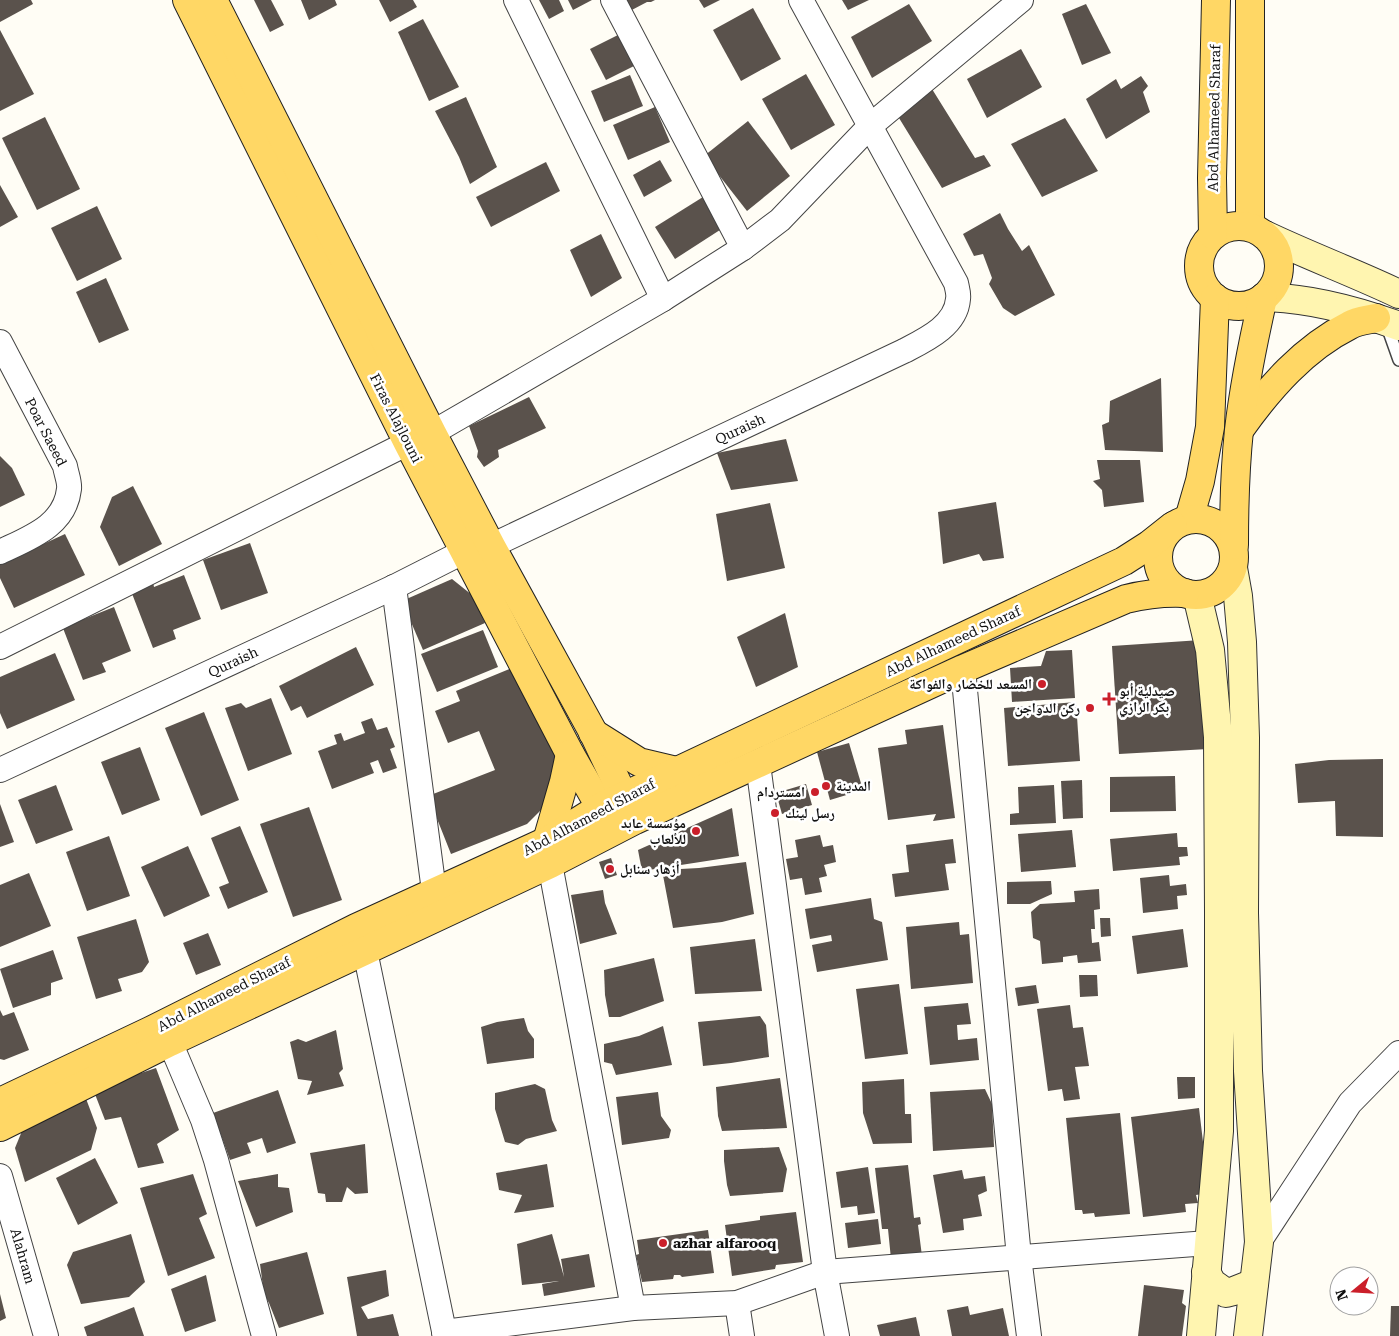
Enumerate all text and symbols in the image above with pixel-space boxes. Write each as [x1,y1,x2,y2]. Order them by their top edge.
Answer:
street label: Abd Alhameed Sharaf [1205,44,1223,192]
street label: Firas Alajlouni [367,371,426,466]
street label: Poar Saeed [22,395,70,469]
street label: Quraish [712,410,768,448]
street label: Abd Alhameed Sharaf [883,602,1024,679]
street label: Quraish [205,643,261,681]
place label: المسعد للخضار والفواكة [909,676,1032,692]
marker: المسعد للخضار والفواكة [1036,678,1048,690]
place label: صيدلية أبو بكر الرازي [1119,683,1175,718]
marker: صيدلية أبو بكر الرازي [1103,693,1115,705]
place label: ركن الدواجن [1014,700,1080,717]
marker: ركن الدواجن [1084,702,1096,714]
street label: Abd Alhameed Sharaf [520,775,658,859]
place label: المدينة [836,778,871,794]
marker: المدينة [820,780,832,792]
place label: امستردام [757,784,805,802]
marker: امستردام [809,786,821,798]
place label: رسل لينك [785,805,835,822]
marker: رسل لينك [769,807,781,819]
place label: مؤسسة عابد للألعاب [621,815,686,848]
marker: مؤسسة عابد للألعاب [690,825,702,837]
place label: أزهار سنابل [620,861,680,878]
marker: أزهار سنابل [604,863,616,875]
street label: Abd Alhameed Sharaf [155,953,294,1035]
street label: Alahram [7,1226,39,1286]
place label: azhar alfarooq [673,1235,777,1251]
marker: azhar alfarooq [657,1237,669,1249]
north arrow [1329,1266,1379,1316]
text: N [1332,1287,1351,1303]

